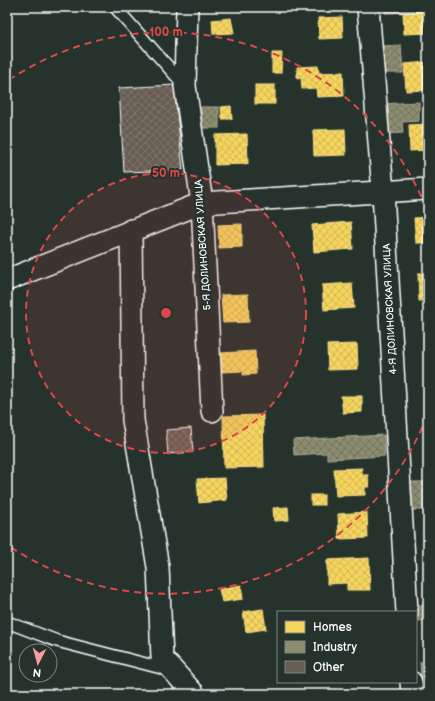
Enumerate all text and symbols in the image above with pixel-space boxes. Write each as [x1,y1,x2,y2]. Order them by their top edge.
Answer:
text: 100 m [149,25,183,40]
text: 50 m [152,166,180,181]
street label: 5-Я ДОЛИНОВСКАЯ УЛИЦА [192,178,214,311]
street label: 4-Я ДОЛИНОВСКАЯ УЛИЦА [381,242,399,375]
centre of rings [159,306,173,320]
legend [277,611,417,683]
text: Homes [313,620,352,635]
text: Industry [313,640,358,655]
north arrow [18,643,58,683]
text: Other [313,660,345,675]
text: N [32,666,42,679]

